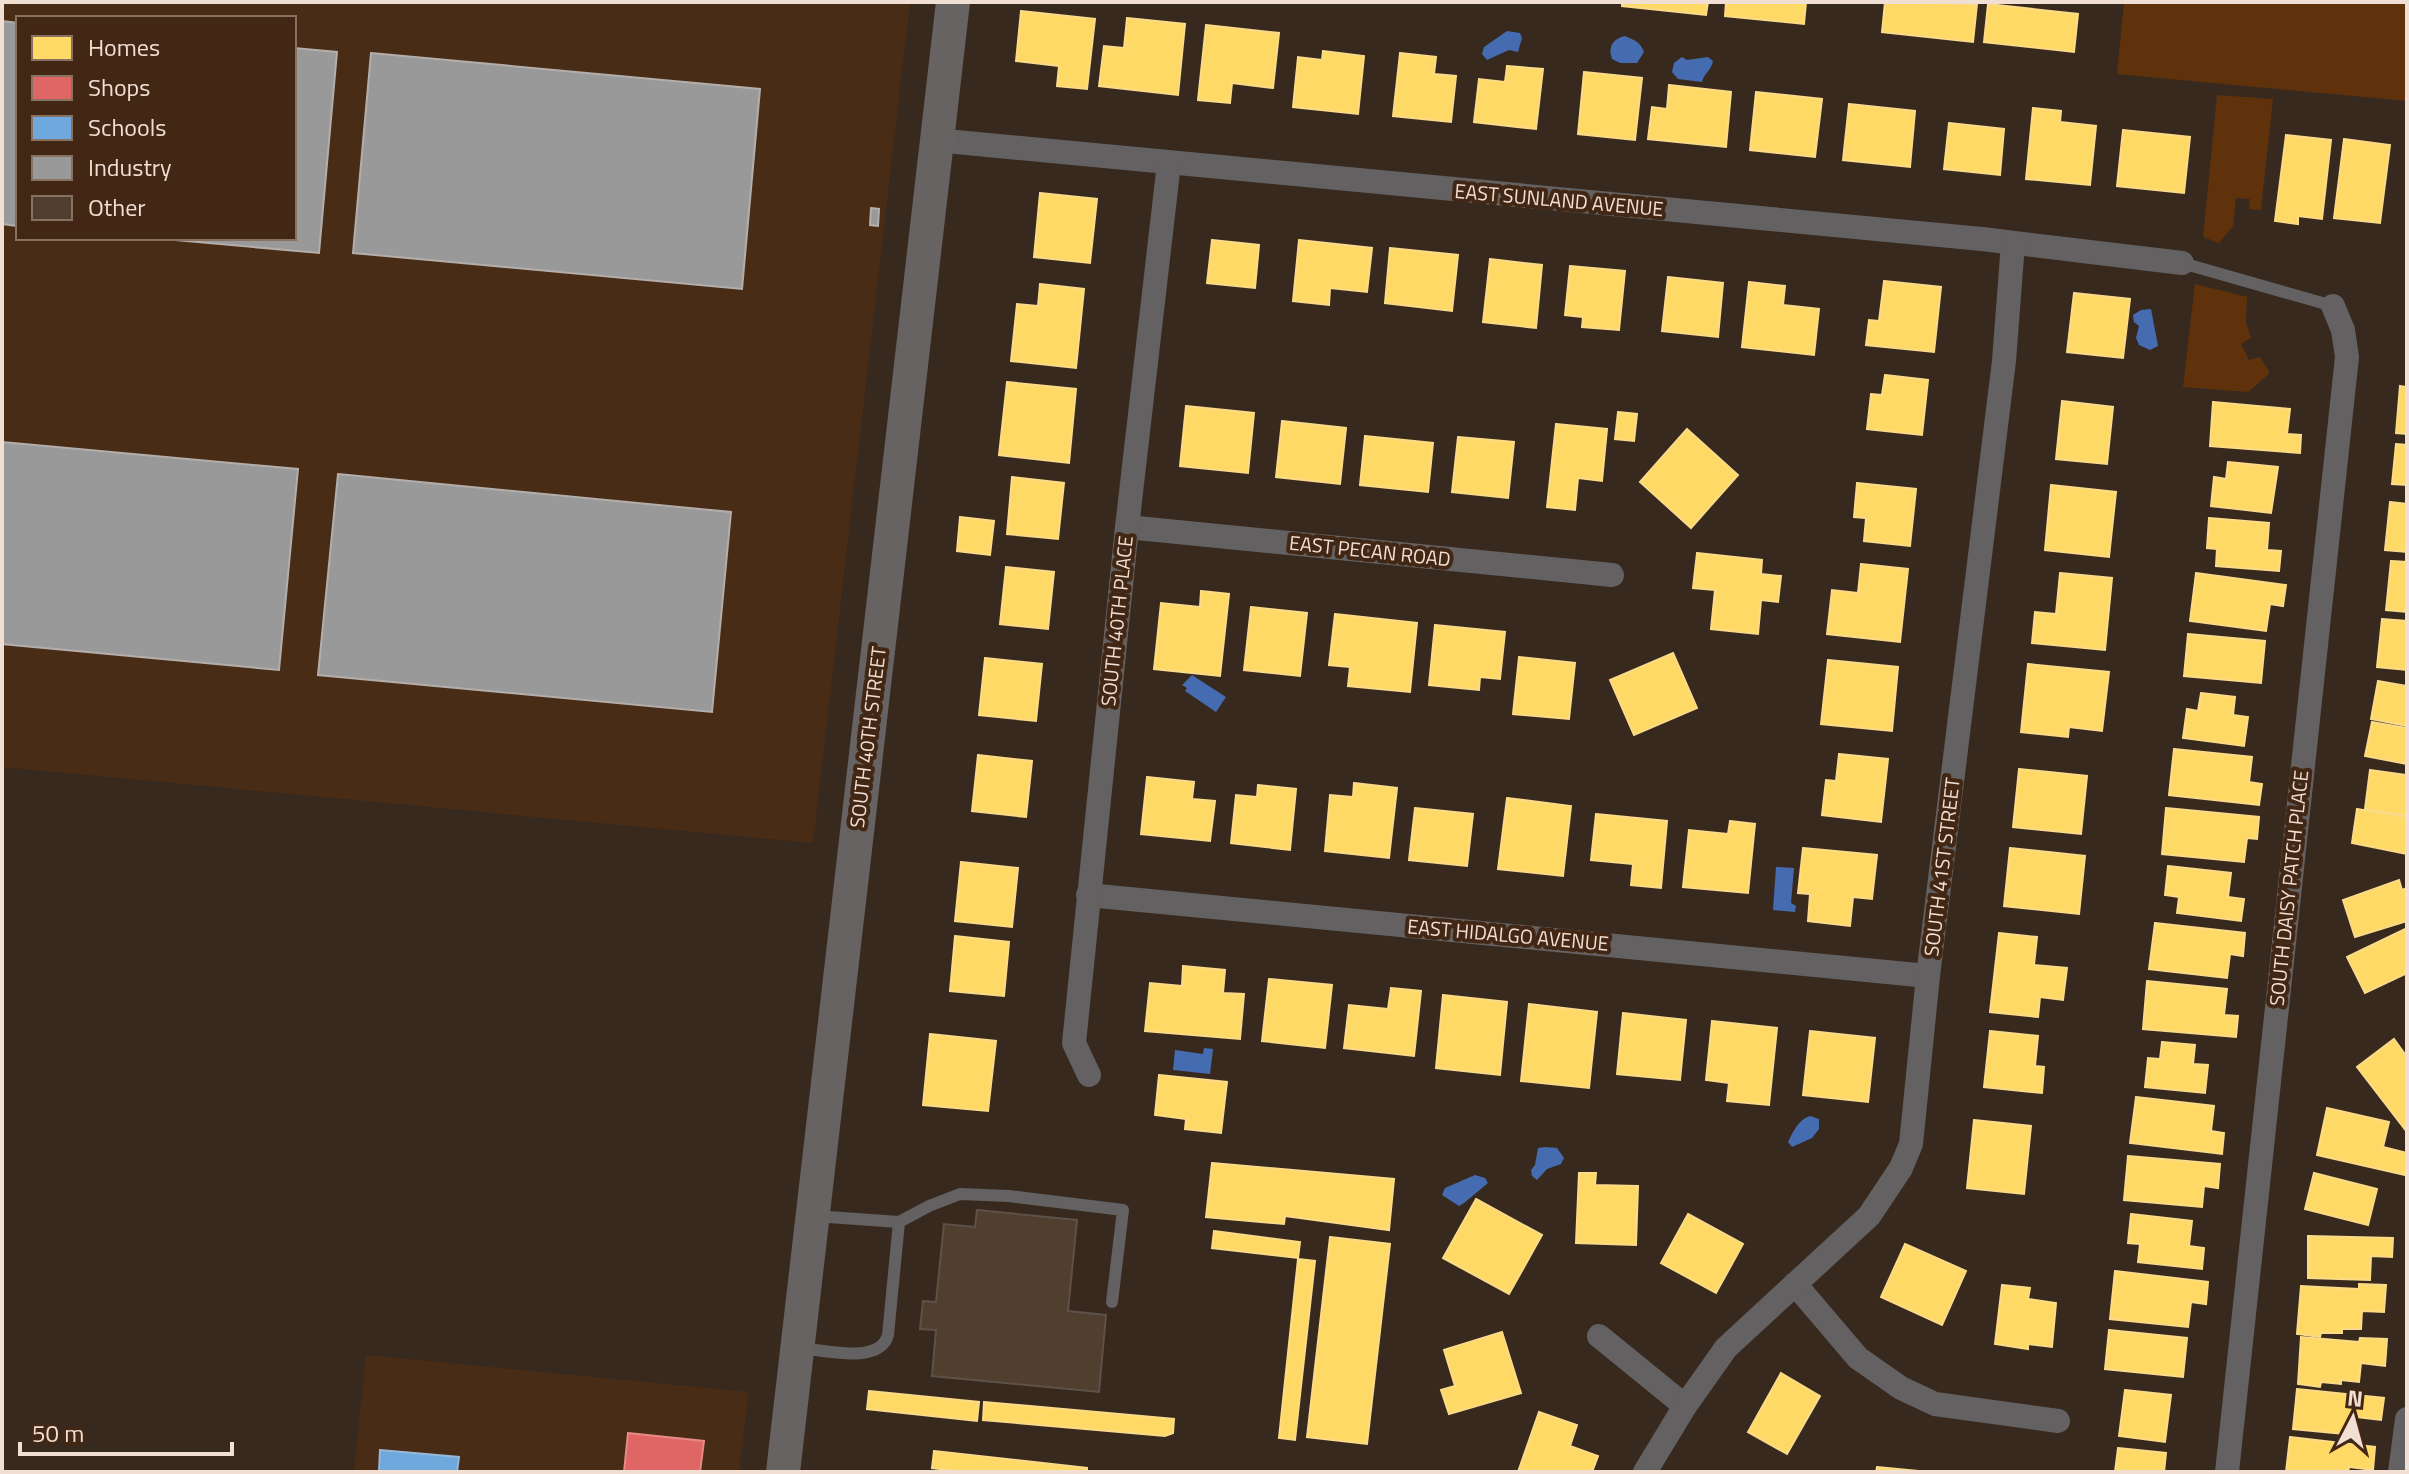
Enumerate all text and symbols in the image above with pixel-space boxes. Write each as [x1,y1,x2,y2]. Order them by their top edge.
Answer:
legend [16,16,296,240]
text: Homes [88,29,160,65]
text: Shops [88,69,150,105]
text: Schools [88,109,166,145]
text: Industry [88,149,172,185]
street label: EAST SUNLAND AVENUE [1453,175,1665,224]
text: Other [88,189,146,225]
street label: EAST PECAN ROAD [1288,527,1452,574]
street label: SOUTH 40TH PLACE [1092,534,1141,708]
street label: SOUTH 40TH STREET [841,644,894,829]
street label: SOUTH DAISY PATCH PLACE [2261,769,2316,1007]
street label: SOUTH 41ST STREET [1915,775,1968,958]
street label: EAST HIDALGO AVENUE [1406,910,1610,959]
north arrow [2313,1378,2393,1458]
text: N [2346,1380,2364,1416]
scale bar [20,1406,232,1456]
text: 50 m [32,1415,84,1451]

